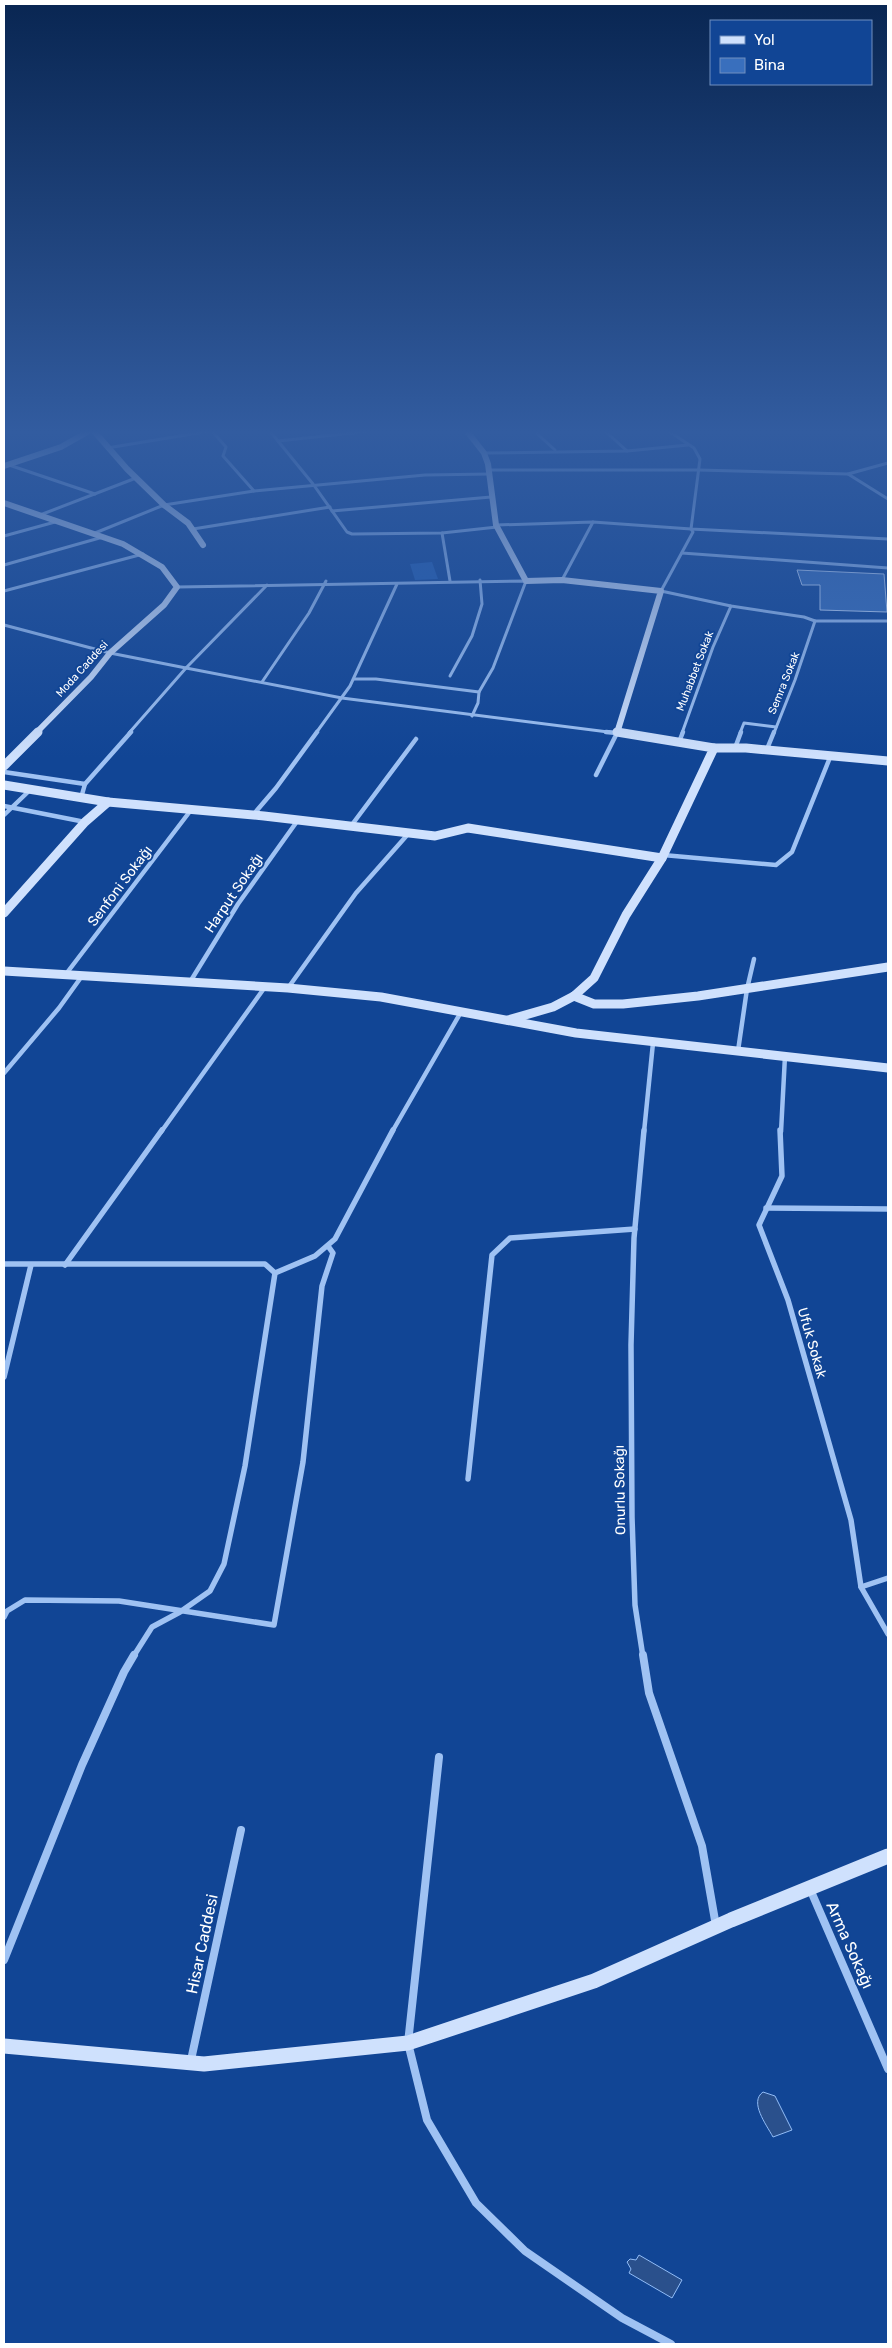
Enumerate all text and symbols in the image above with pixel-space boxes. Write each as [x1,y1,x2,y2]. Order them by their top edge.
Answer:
legend [710,20,872,85]
text: Yol [754,31,775,49]
text: Bina [754,56,785,74]
street label: Muhabbet Sokak [674,629,716,713]
street label: Moda Caddesi [53,638,111,700]
street label: Semra Sokak [766,650,803,716]
street label: Senfoni Sokağı [84,842,156,930]
street label: Harput Sokağı [201,850,267,936]
street label: Ufuk Sokak [794,1306,830,1381]
street label: Onurlu Sokağı [611,1445,629,1535]
street label: Hisar Caddesi [182,1892,222,1996]
street label: Arma Sokağı [822,1899,878,1991]

